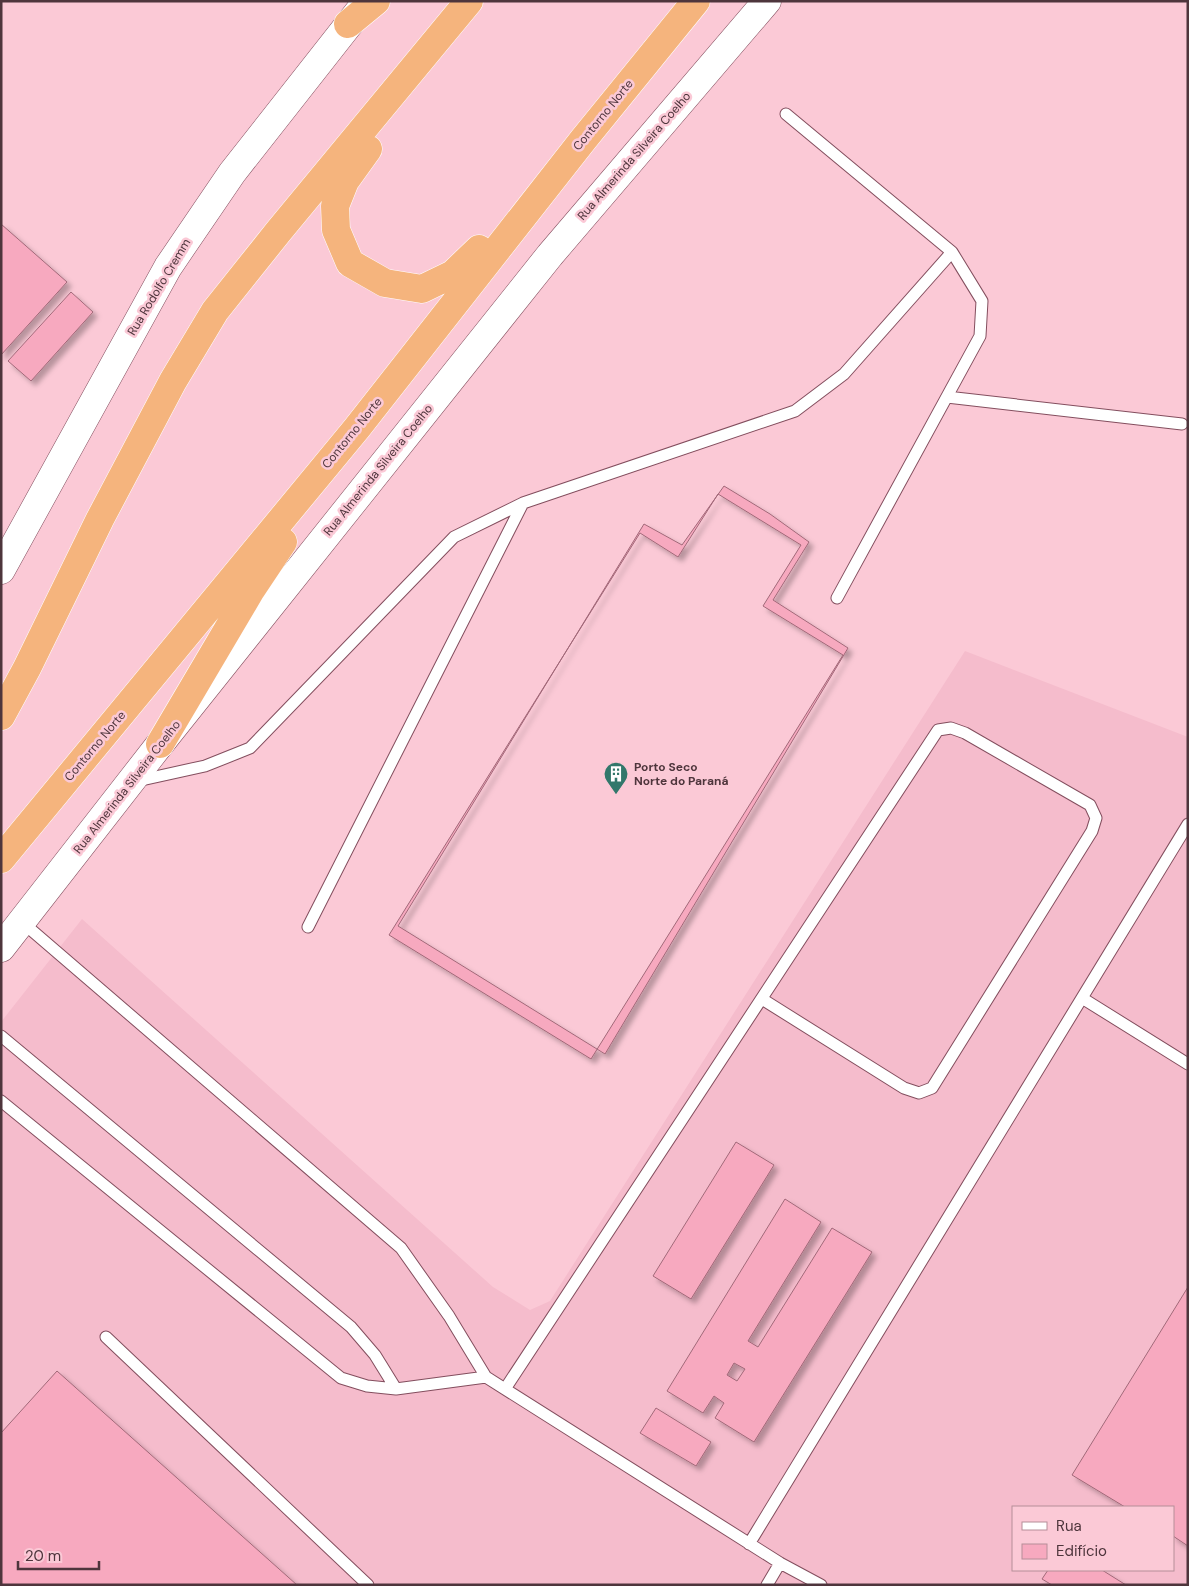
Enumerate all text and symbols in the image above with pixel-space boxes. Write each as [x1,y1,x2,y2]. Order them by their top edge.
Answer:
street label: Contorno Norte [569,76,637,154]
street label: Rua Almerinda Silveira Coelho [574,88,694,224]
street label: Rua Rodolfo Cremm [124,236,194,338]
street label: Contorno Norte [318,394,386,472]
street label: Rua Almerinda Silveira Coelho [320,401,436,539]
street label: Contorno Norte [61,707,129,785]
street label: Rua Almerinda Silveira Coelho [70,717,184,857]
place label: Porto Seco Norte do Paraná [634,759,728,789]
building icon: Porto Seco Norte do Paraná [603,761,629,795]
legend [1012,1506,1174,1571]
text: Rua [1056,1516,1082,1536]
scale bar [18,1538,99,1570]
text: Edifício [1056,1541,1107,1561]
text: 20 m [25,1546,61,1566]

